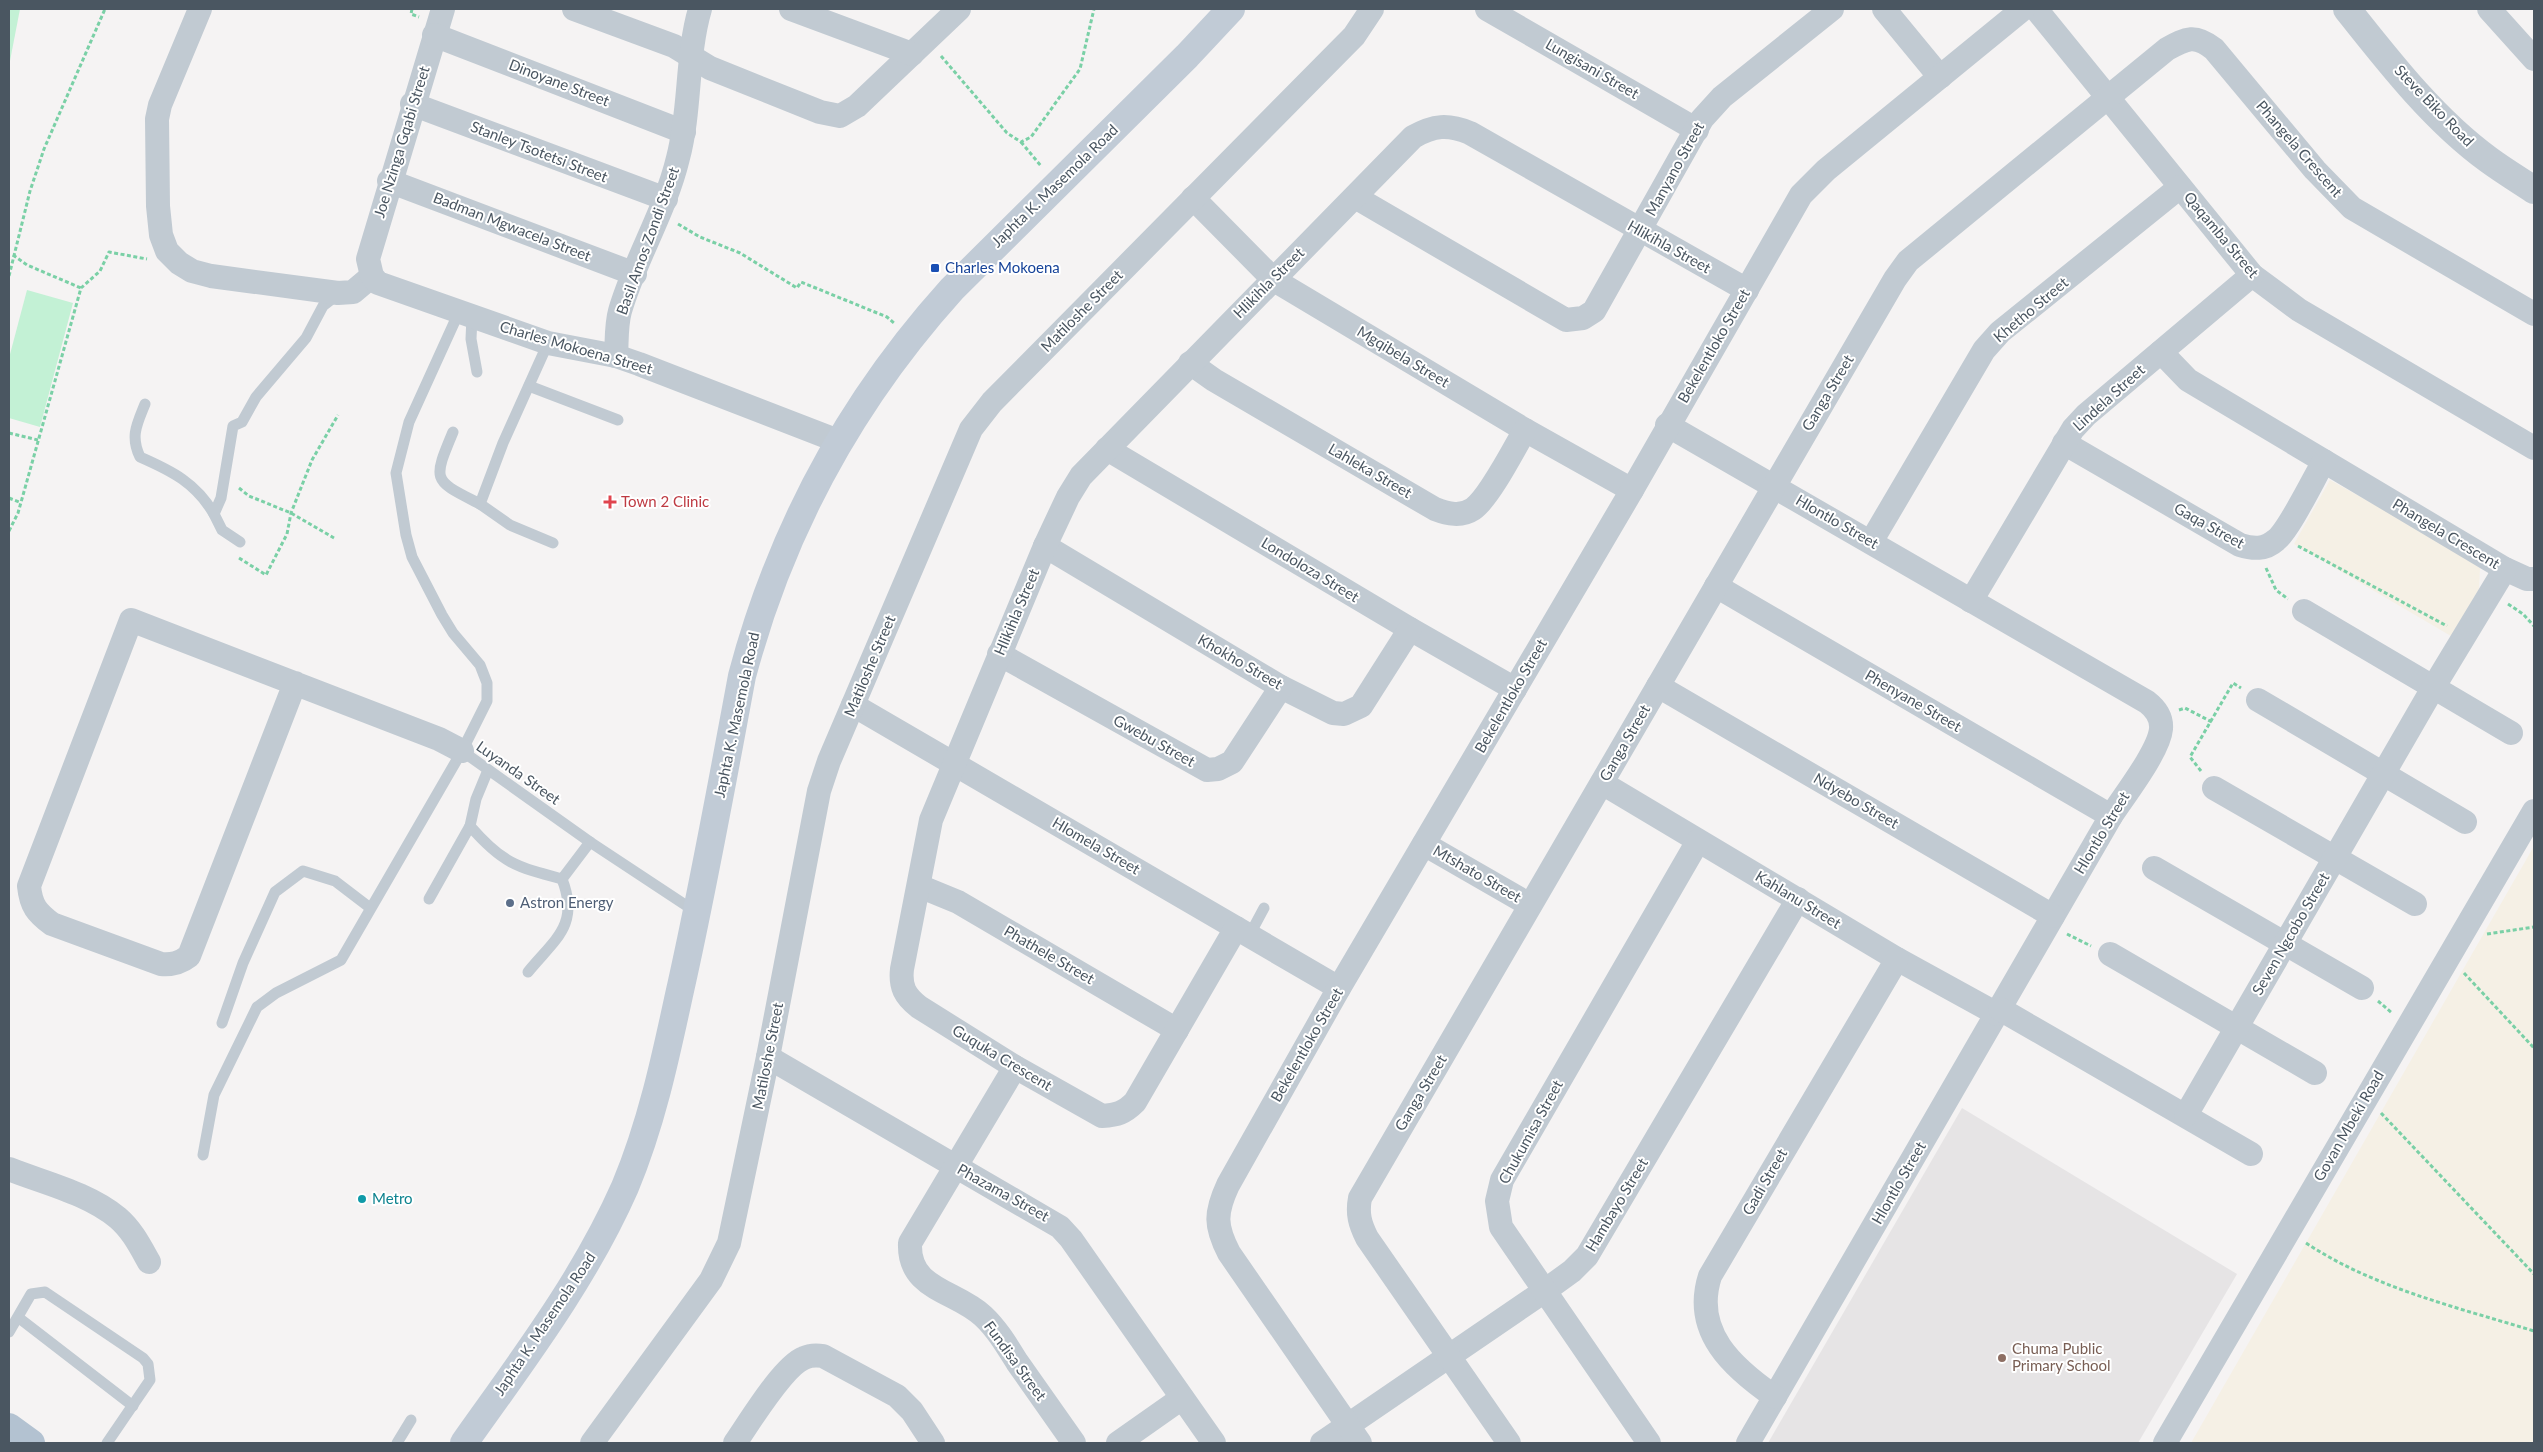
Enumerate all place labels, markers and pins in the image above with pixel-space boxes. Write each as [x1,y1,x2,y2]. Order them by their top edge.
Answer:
place label: Charles Mokoena [945,258,1060,276]
marker: Charles Mokoena [929,262,941,274]
place label: Town 2 Clinic [621,492,709,510]
marker: Town 2 Clinic [603,495,617,509]
place label: Astron Energy [520,893,614,911]
marker: Astron Energy [504,897,516,909]
place label: Metro [372,1189,413,1207]
marker: Metro [356,1193,368,1205]
place label: Chuma Public Primary School [2012,1339,2111,1374]
marker: Chuma Public Primary School [1996,1352,2008,1364]

